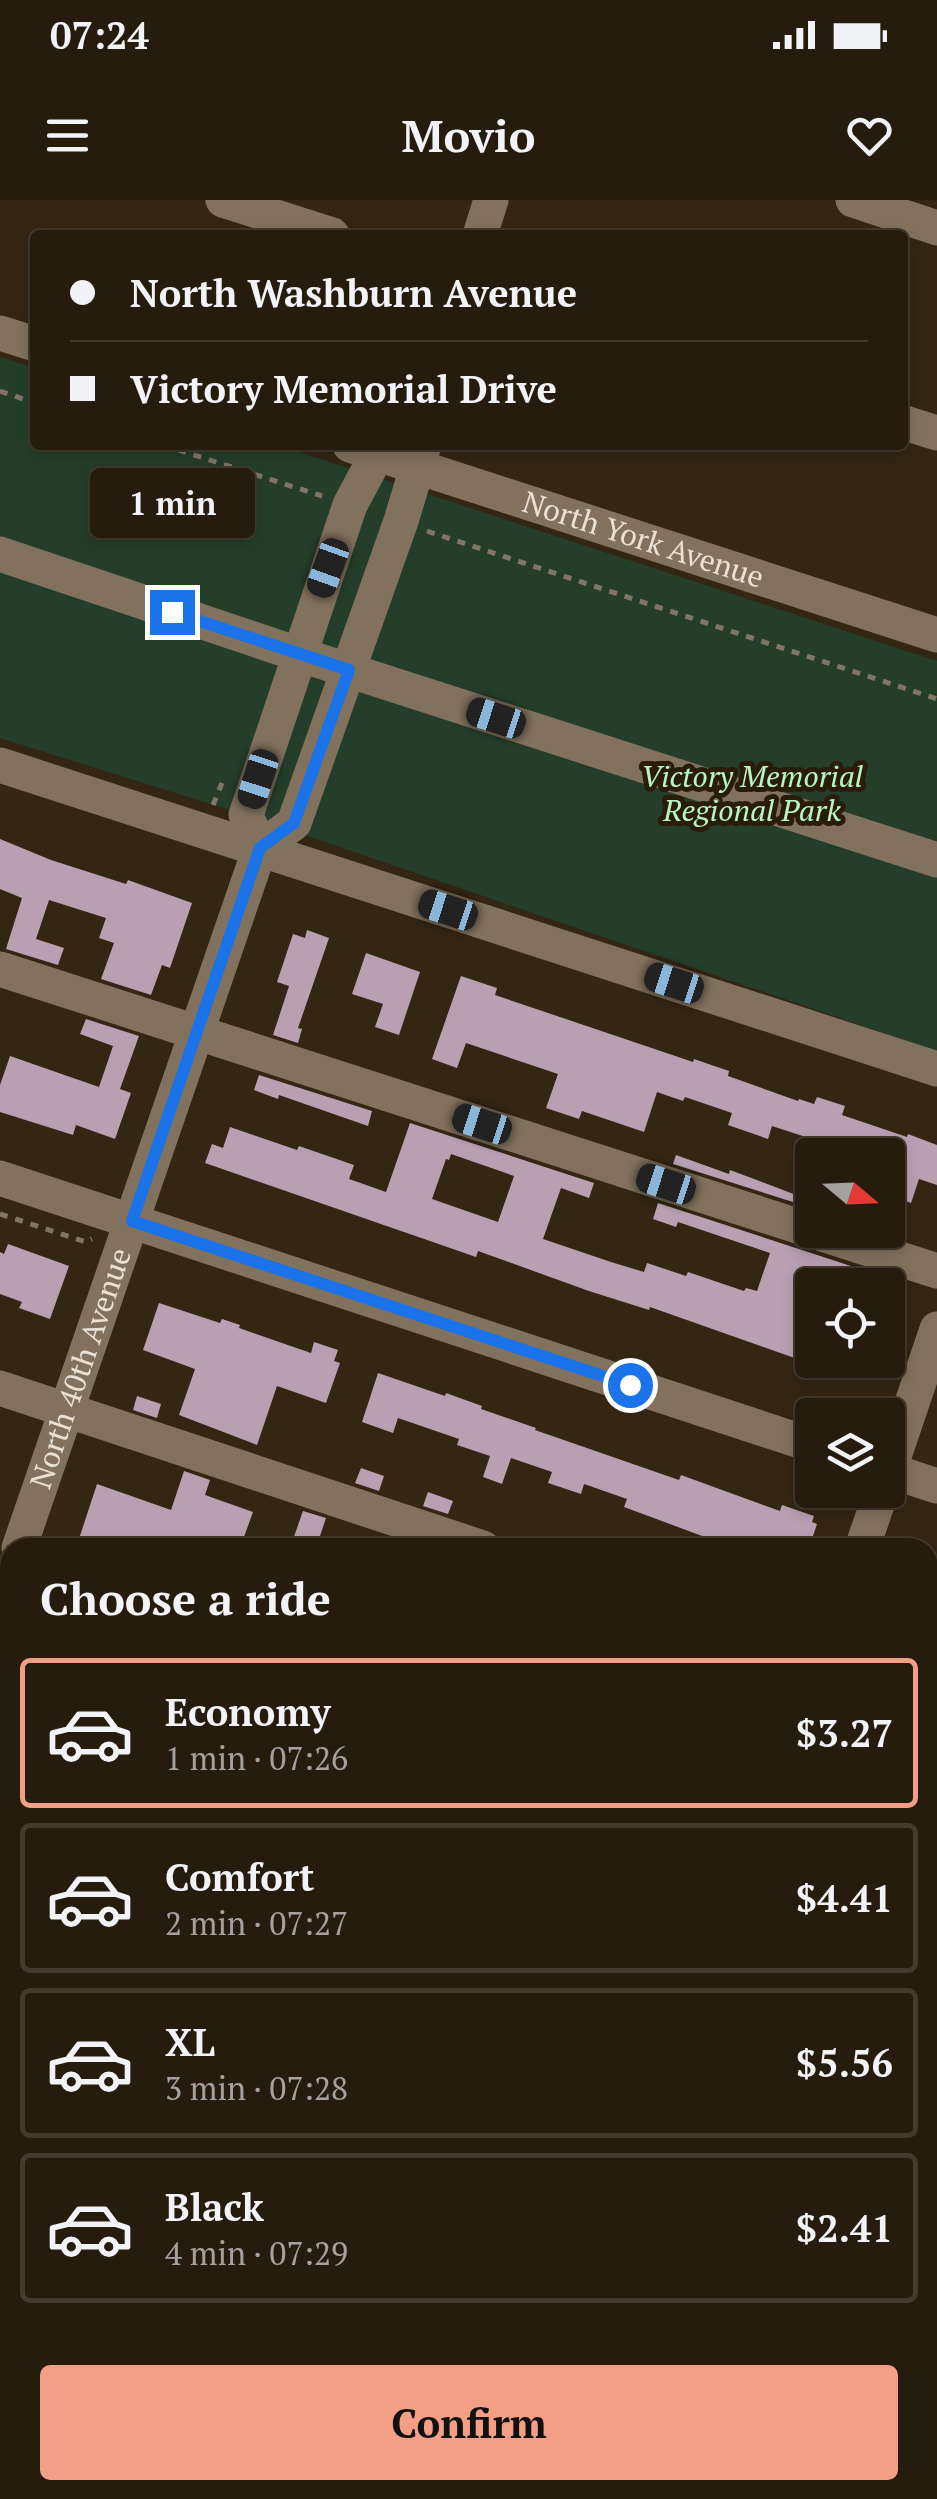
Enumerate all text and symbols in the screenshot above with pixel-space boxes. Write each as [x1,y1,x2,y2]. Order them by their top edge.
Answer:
text: 07:24 [50,10,149,60]
text: Movio [402,105,535,165]
icon: menu [40,108,95,163]
icon: heart [842,108,897,163]
text: North Washburn Avenue [130,268,577,318]
text: Victory Memorial Drive [130,364,557,414]
callout: 1 min [90,467,254,537]
street label: North York Avenue [518,481,769,597]
text: 1 min [129,482,216,524]
car [304,535,352,601]
route end [150,590,195,635]
car [463,694,529,742]
car [234,746,282,812]
park label: Victory Memorial Regional Park [641,756,864,830]
car [415,886,481,934]
car [641,959,707,1007]
car [449,1100,515,1148]
north arrow [795,1138,905,1248]
map controls [795,1138,905,1508]
car [633,1160,699,1208]
street label: North 40th Avenue [20,1242,140,1494]
button: locate [795,1268,905,1378]
route start [608,1363,653,1408]
button: layers [795,1398,905,1508]
text: Choose a ride [40,1568,331,1628]
text: Economy [165,1687,331,1737]
icon: car [45,1688,135,1778]
text: $3.27 [796,1708,893,1758]
text: 1 min · 07:26 [165,1737,348,1779]
text: Comfort [165,1852,314,1902]
icon: car [45,1853,135,1943]
text: $4.41 [796,1873,893,1923]
text: 2 min · 07:27 [165,1902,348,1944]
text: XL [165,2017,215,2067]
icon: car [45,2018,135,2108]
text: $5.56 [796,2038,893,2088]
text: 3 min · 07:28 [165,2067,348,2109]
text: Black [165,2182,264,2232]
icon: car [45,2183,135,2273]
text: $2.41 [796,2203,893,2253]
text: 4 min · 07:29 [165,2232,348,2274]
button: Confirm [40,2365,898,2480]

